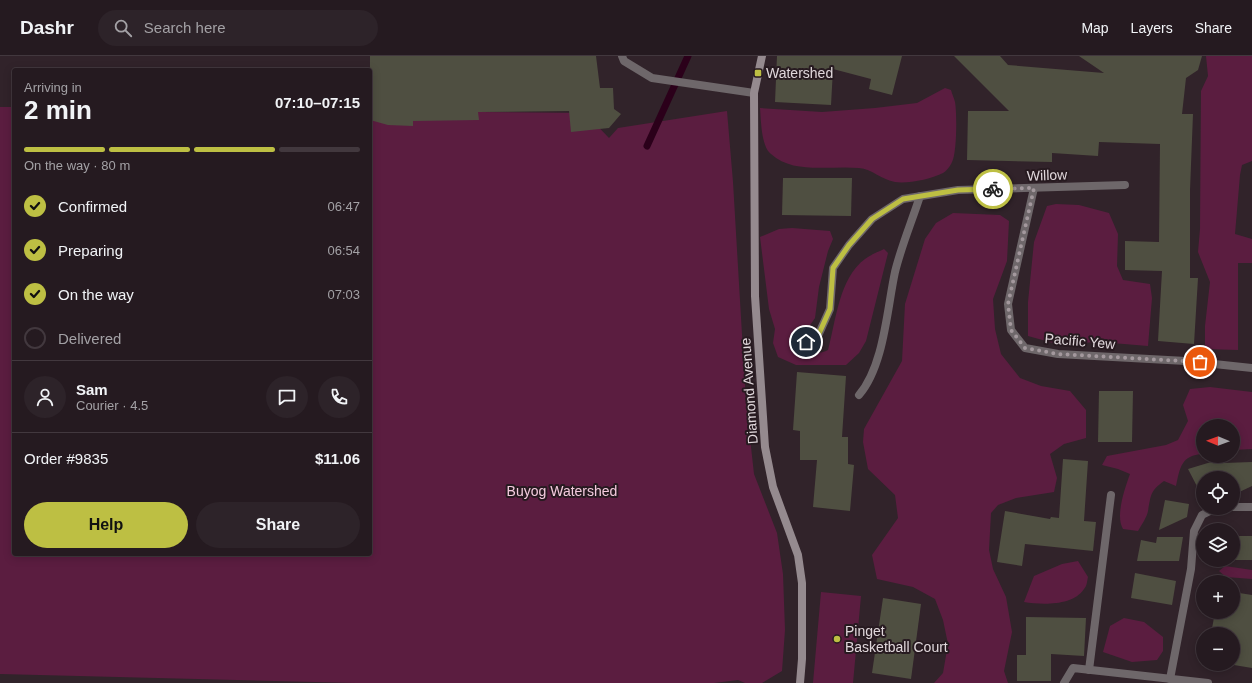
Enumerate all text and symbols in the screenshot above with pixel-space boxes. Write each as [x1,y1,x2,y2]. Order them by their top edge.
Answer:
search box [98,10,378,46]
text: Dashr [20,17,74,38]
icon: search [112,17,134,39]
text: Search here [144,19,226,36]
text: Map [1081,20,1109,36]
text: Layers [1131,20,1173,36]
text: Share [1195,20,1232,36]
place label: Watershed [766,65,833,81]
marker: Watershed [753,68,763,78]
text: Arriving in [24,80,82,95]
text: 07:10–07:15 [275,94,360,111]
text: 2 min [24,95,92,125]
text: On the way · 80 m [24,158,130,173]
street label: Willow [1027,166,1068,184]
courier [973,169,1013,209]
icon: bike [982,178,1004,200]
icon: check [24,195,46,217]
text: Confirmed [58,198,127,215]
text: 06:47 [327,199,360,214]
icon: check [24,239,46,261]
text: Preparing [58,242,123,259]
text: 06:54 [327,243,360,258]
icon: check [24,283,46,305]
text: On the way [58,286,134,303]
text: 07:03 [327,287,360,302]
pin [789,325,823,359]
text: Delivered [58,330,121,347]
street label: Pacific Yew [1044,330,1117,352]
icon: home [795,331,817,353]
street label: Diamond Avenue [737,337,761,445]
pin [1183,345,1217,379]
icon: bag [1189,351,1211,373]
button: person [24,376,66,418]
button: chat [266,376,308,418]
button: phone [318,376,360,418]
text: Sam [76,381,108,398]
text: Courier · 4.5 [76,398,148,413]
north arrow [1196,419,1240,463]
map controls [1196,419,1240,671]
text: Order #9835 [24,450,108,467]
text: $11.06 [315,450,360,467]
button: locate [1196,471,1240,515]
park label: Buyog Watershed [507,483,617,499]
button: Help [24,502,188,548]
button: Share [196,502,360,548]
button: layers [1196,523,1240,567]
button: + [1196,575,1240,619]
place label: Pinget Basketball Court [845,623,948,655]
button: − [1196,627,1240,671]
marker: Pinget Basketball Court [832,634,842,644]

